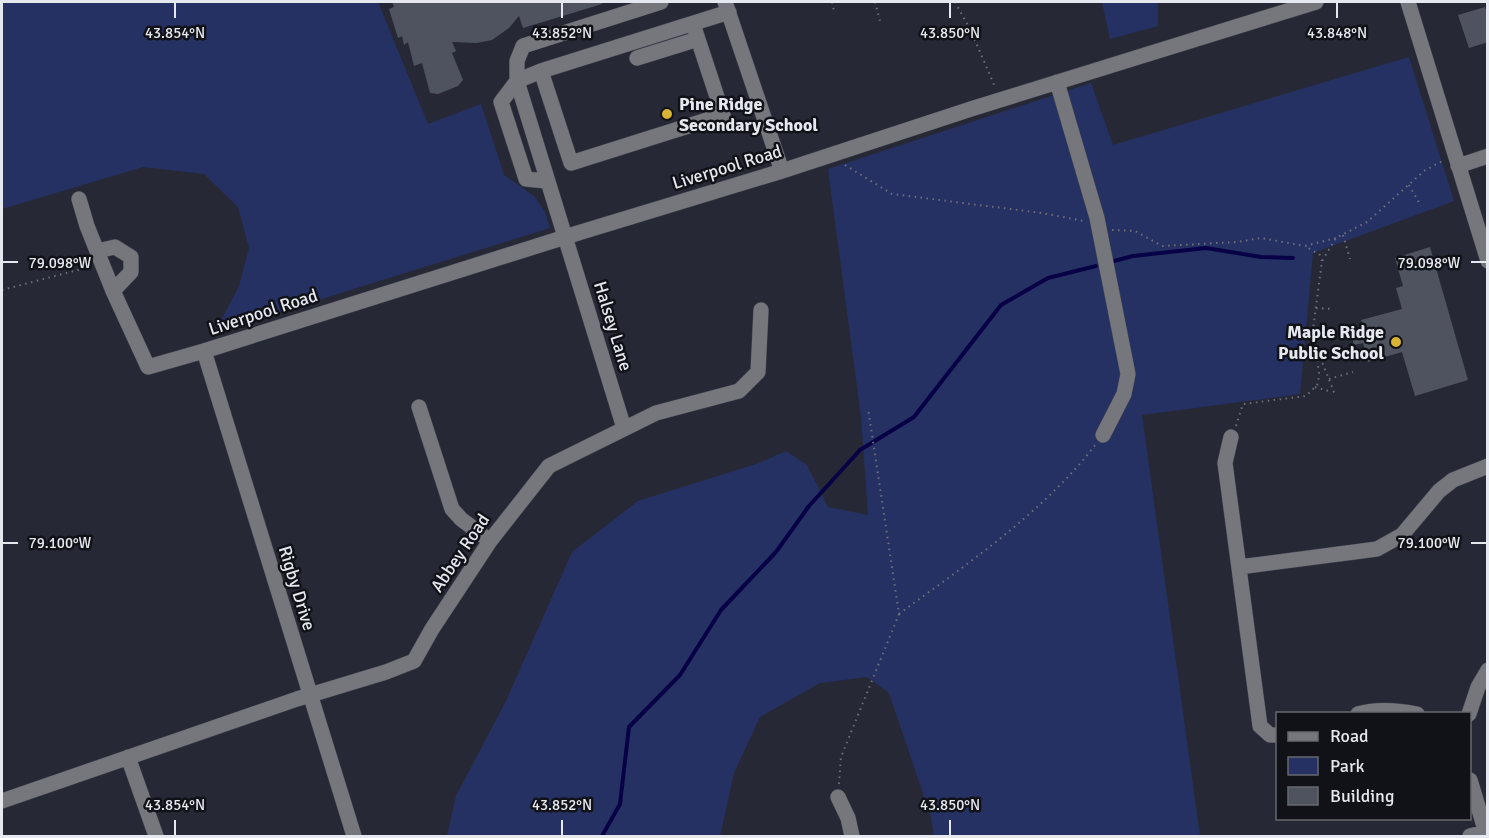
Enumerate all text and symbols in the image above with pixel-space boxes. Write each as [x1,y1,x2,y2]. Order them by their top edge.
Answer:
text: 43.854°N [145,24,205,42]
text: 43.852°N [532,24,592,42]
text: 43.850°N [920,24,980,42]
text: 43.848°N [1307,24,1367,42]
place label: Pine Ridge Secondary School [679,93,818,136]
marker: Pine Ridge Secondary School [660,107,674,121]
street label: Liverpool Road [670,140,784,194]
text: 79.098°W [29,254,92,272]
text: 79.098°W [1398,254,1461,272]
street label: Halsey Lane [589,278,637,374]
street label: Liverpool Road [206,284,320,340]
place label: Maple Ridge Public School [1278,321,1384,364]
marker: Maple Ridge Public School [1389,335,1403,349]
street label: Abbey Road [426,510,494,596]
text: 79.100°W [29,534,92,552]
text: 79.100°W [1398,534,1461,552]
street label: Rigby Drive [274,543,320,633]
legend [1276,712,1471,820]
text: Road [1330,725,1369,747]
text: Park [1330,755,1365,777]
text: Building [1330,785,1394,807]
text: 43.854°N [145,796,205,814]
text: 43.852°N [532,796,592,814]
text: 43.850°N [920,796,980,814]

